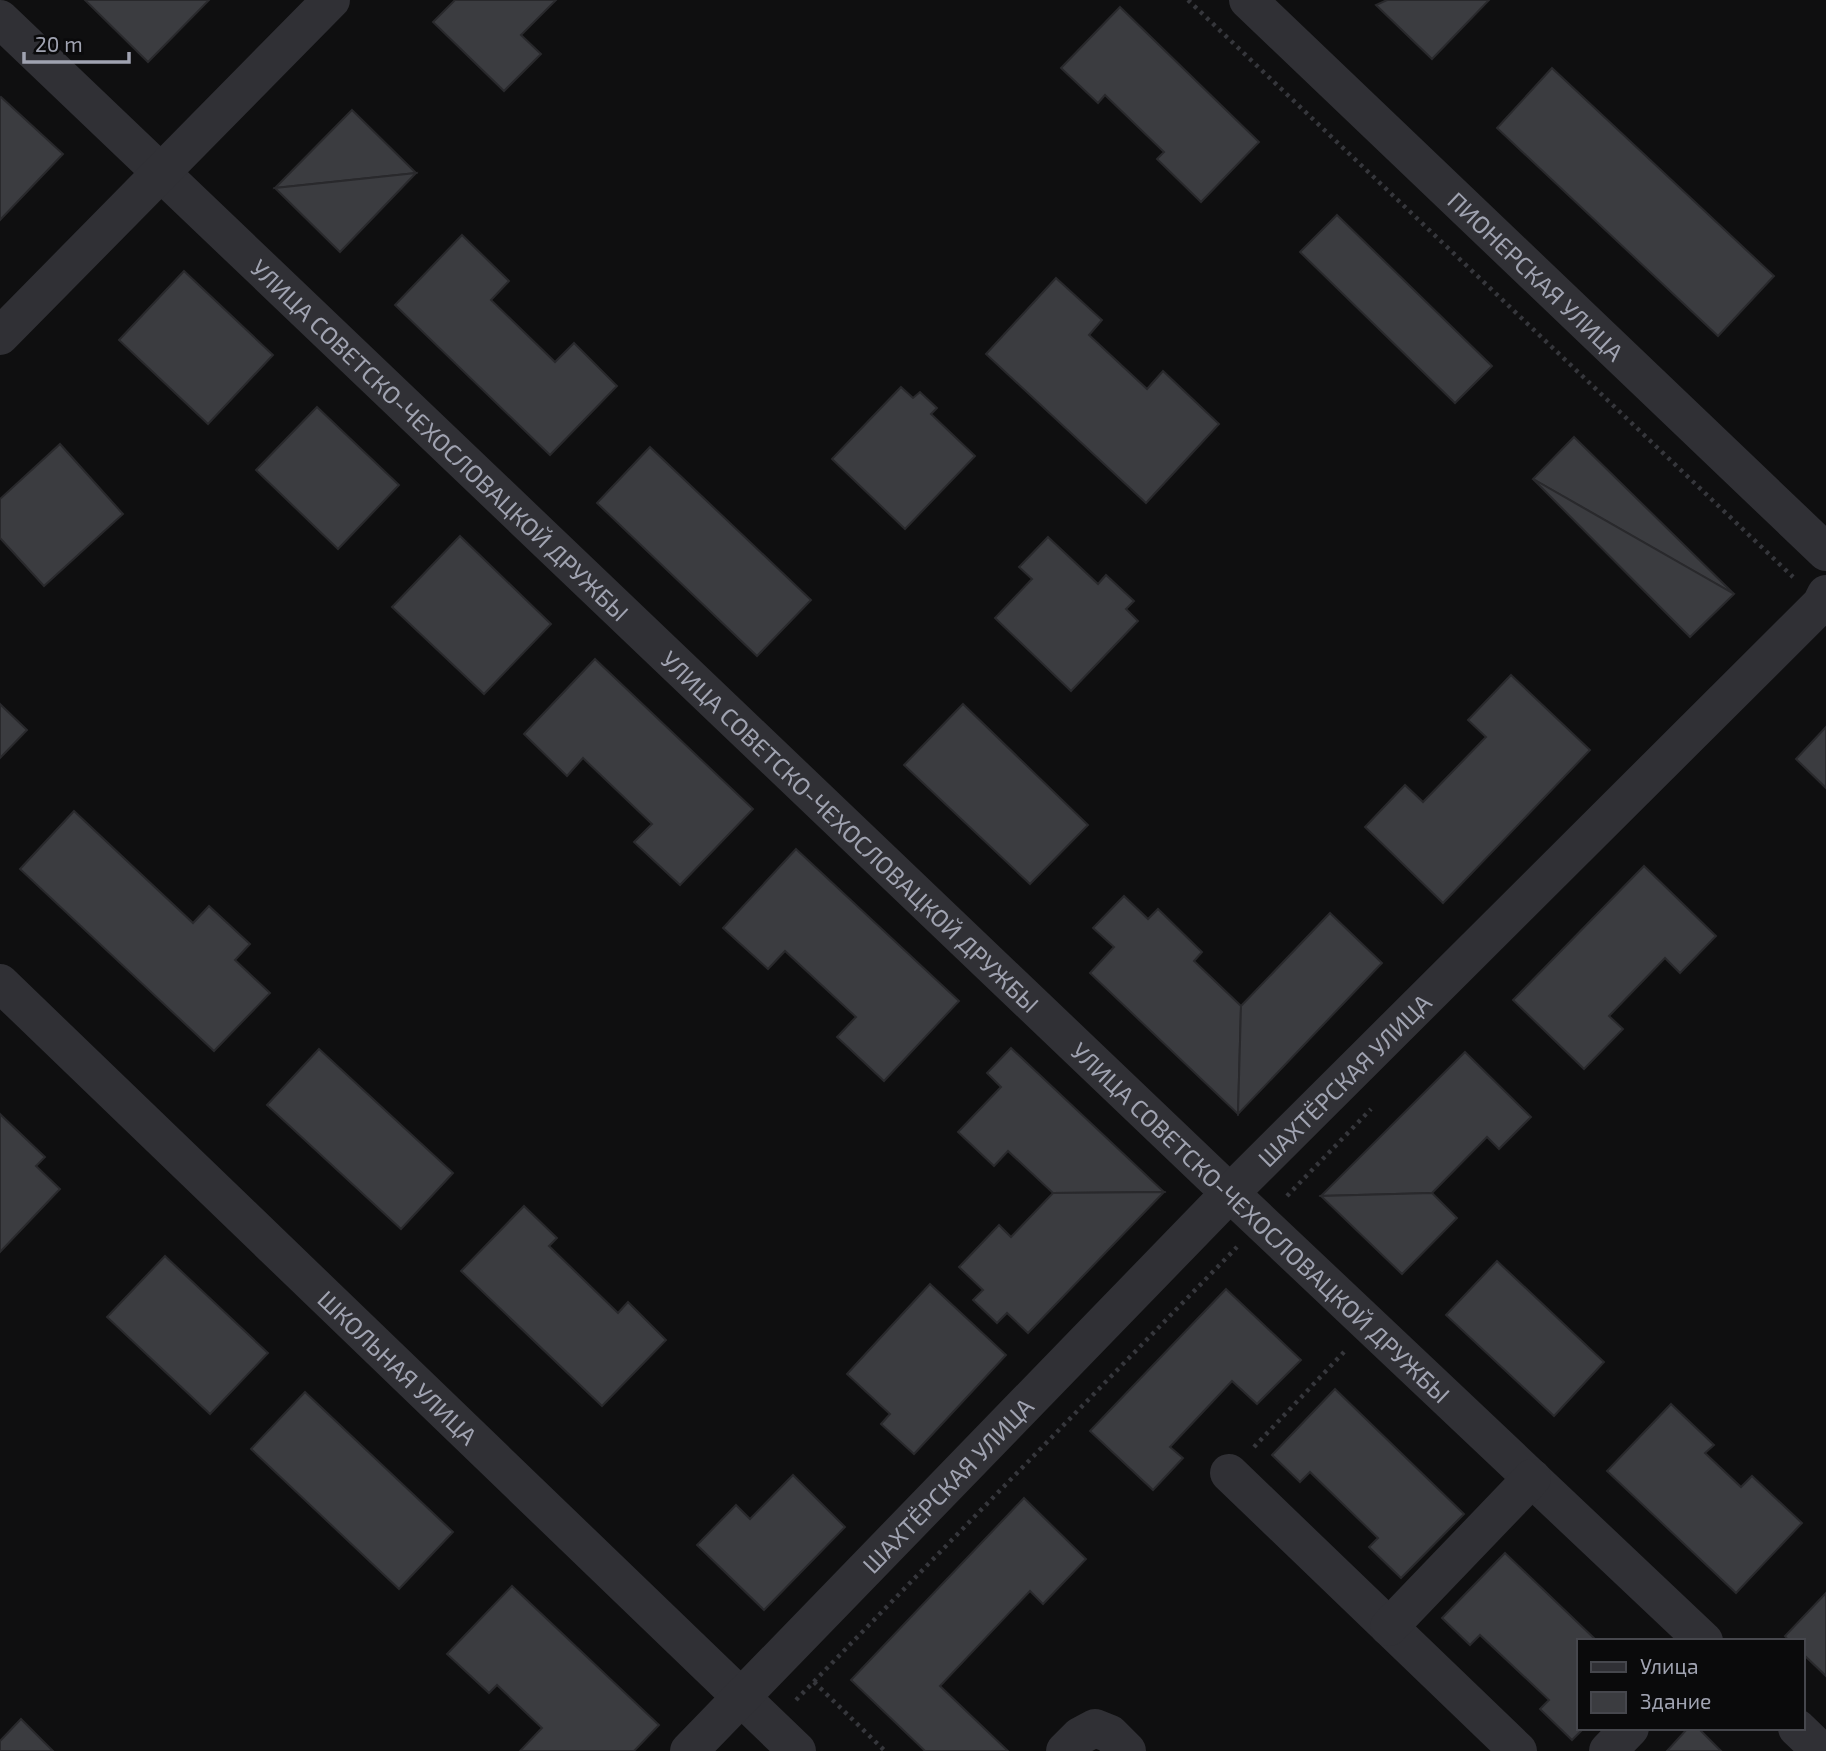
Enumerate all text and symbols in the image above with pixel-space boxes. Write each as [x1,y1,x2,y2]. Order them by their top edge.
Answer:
scale bar [24,21,130,65]
text: 20 m [35,31,83,56]
street label: ПИОНЕРСКАЯ УЛИЦА [1443,185,1630,366]
street label: УЛИЦА СОВЕТСКО-ЧЕХОСЛОВАЦКОЙ ДРУЖБЫ [246,253,635,626]
street label: УЛИЦА СОВЕТСКО-ЧЕХОСЛОВАЦКОЙ ДРУЖБЫ [656,644,1046,1018]
street label: ШАХТЁРСКАЯ УЛИЦА [1251,987,1437,1172]
street label: УЛИЦА СОВЕТСКО-ЧЕХОСЛОВАЦКОЙ ДРУЖБЫ [1066,1036,1457,1408]
street label: ШКОЛЬНАЯ УЛИЦА [313,1284,484,1450]
street label: ШАХТЁРСКАЯ УЛИЦА [856,1391,1039,1578]
legend [1577,1639,1805,1730]
text: Улица [1640,1653,1699,1678]
text: Здание [1640,1688,1711,1713]

